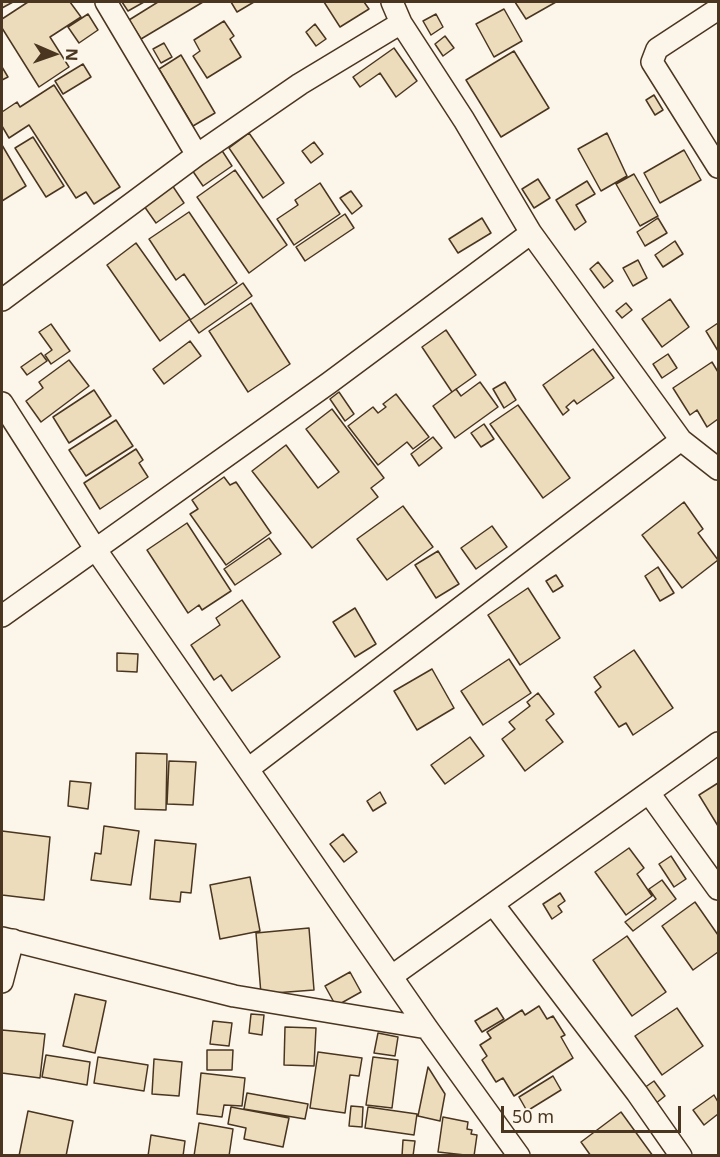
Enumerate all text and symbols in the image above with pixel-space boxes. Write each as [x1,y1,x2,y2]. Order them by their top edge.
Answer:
north arrow [24,24,84,84]
text: N [61,48,83,62]
scale bar [504,1094,684,1132]
text: 50 m [512,1104,554,1128]

